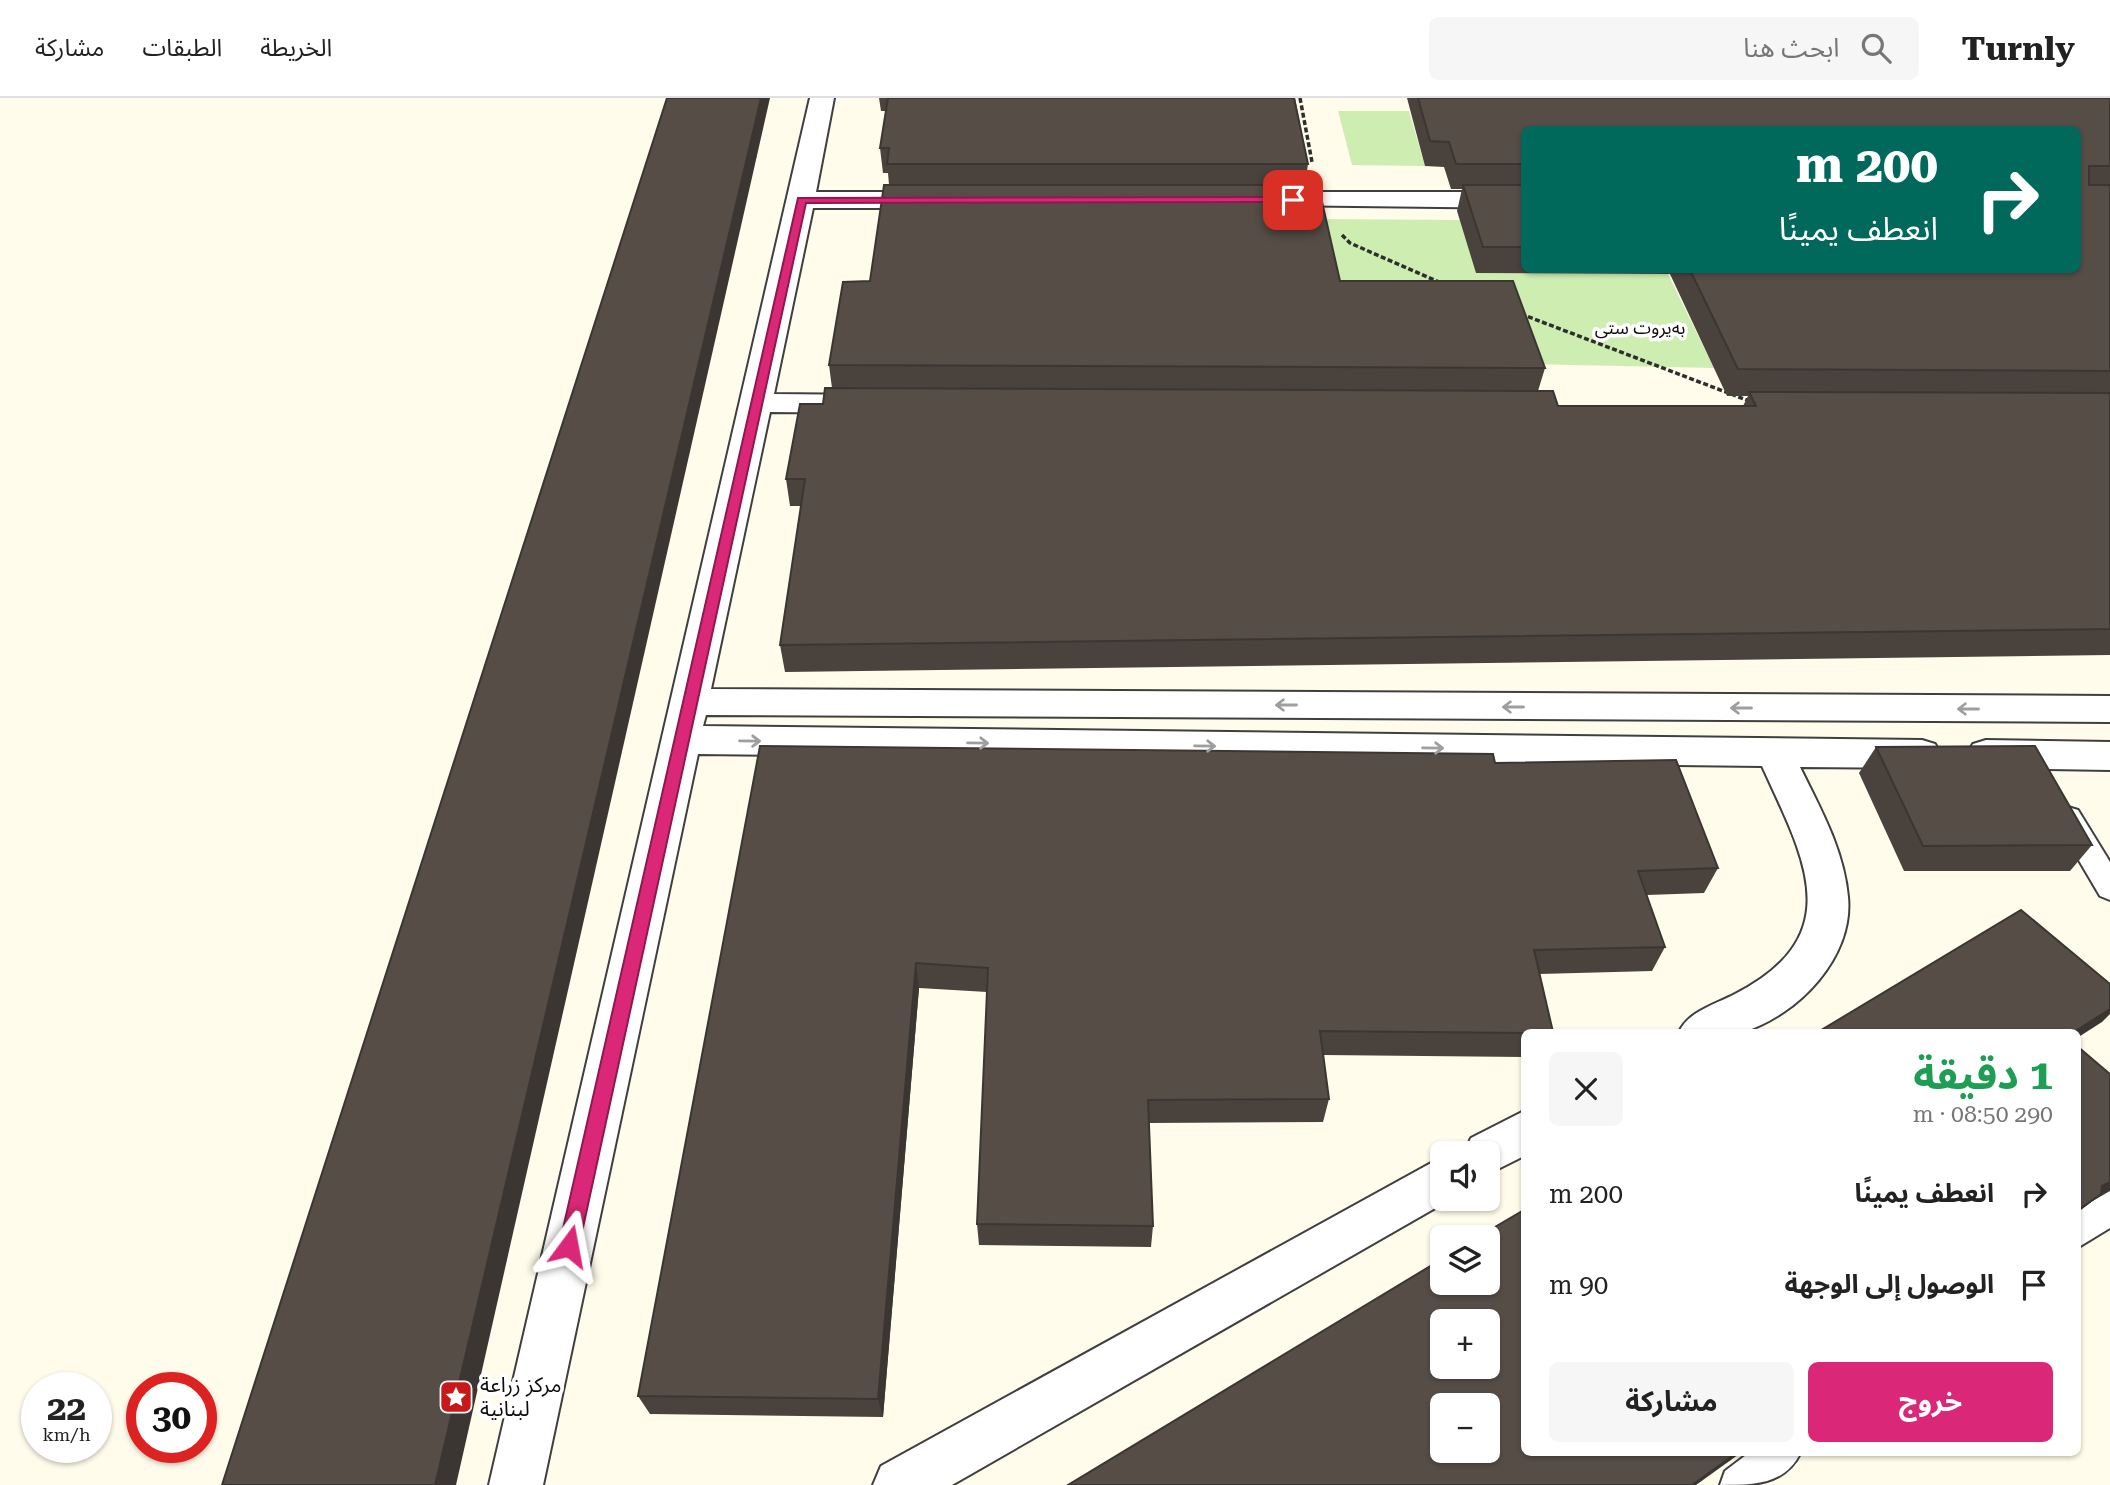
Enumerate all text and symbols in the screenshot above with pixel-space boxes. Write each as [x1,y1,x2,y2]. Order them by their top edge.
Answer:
search box [1429,17,1919,80]
icon: search [1857,29,1895,67]
text: Turnly [1961,29,2075,68]
text: ابحث هنا [1743,33,1839,63]
text: مشاركة [35,34,104,62]
text: الطبقات [142,34,222,62]
text: الخريطة [260,34,332,62]
text: 200 m [1796,137,1938,194]
icon: right [1962,154,2053,245]
pin [1263,170,1323,230]
icon: arrive [1274,181,1312,219]
text: انعطف يمينًا [1779,210,1938,248]
district label: بەیروت ستی [1595,317,1685,339]
one-way arrow [1275,699,1298,712]
one-way arrow [1502,700,1525,714]
one-way arrow [1730,701,1753,715]
one-way arrow [1957,702,1980,716]
one-way arrow [738,734,761,748]
one-way arrow [966,737,989,750]
one-way arrow [1193,739,1216,753]
one-way arrow [1421,742,1444,755]
text: 1 دقيقة [1913,1050,2053,1099]
button: close [1549,1052,1623,1126]
text: 290 m · 08:50 [1913,1101,2053,1128]
map controls [1430,1141,1500,1463]
button: sound [1430,1141,1500,1211]
icon: right [2015,1175,2053,1213]
text: انعطف يمينًا [1854,1178,1994,1208]
text: 200 m [1549,1179,1623,1209]
position arrow [532,1209,606,1283]
button: layers [1430,1225,1500,1295]
icon: arrive [2015,1266,2053,1304]
text: الوصول إلى الوجهة [1785,1269,1994,1299]
text: 90 m [1549,1270,1608,1300]
button: + [1430,1309,1500,1379]
button: مشاركة [1549,1362,1794,1442]
button: خروج [1808,1362,2053,1442]
speed limit sign: 30 [126,1372,217,1463]
place label: مركز زراعة لبنانية [480,1373,561,1421]
place icon: مركز زراعة لبنانية [437,1378,475,1416]
text: 22 [47,1388,86,1429]
button: − [1430,1393,1500,1463]
text: km/h [42,1424,91,1445]

